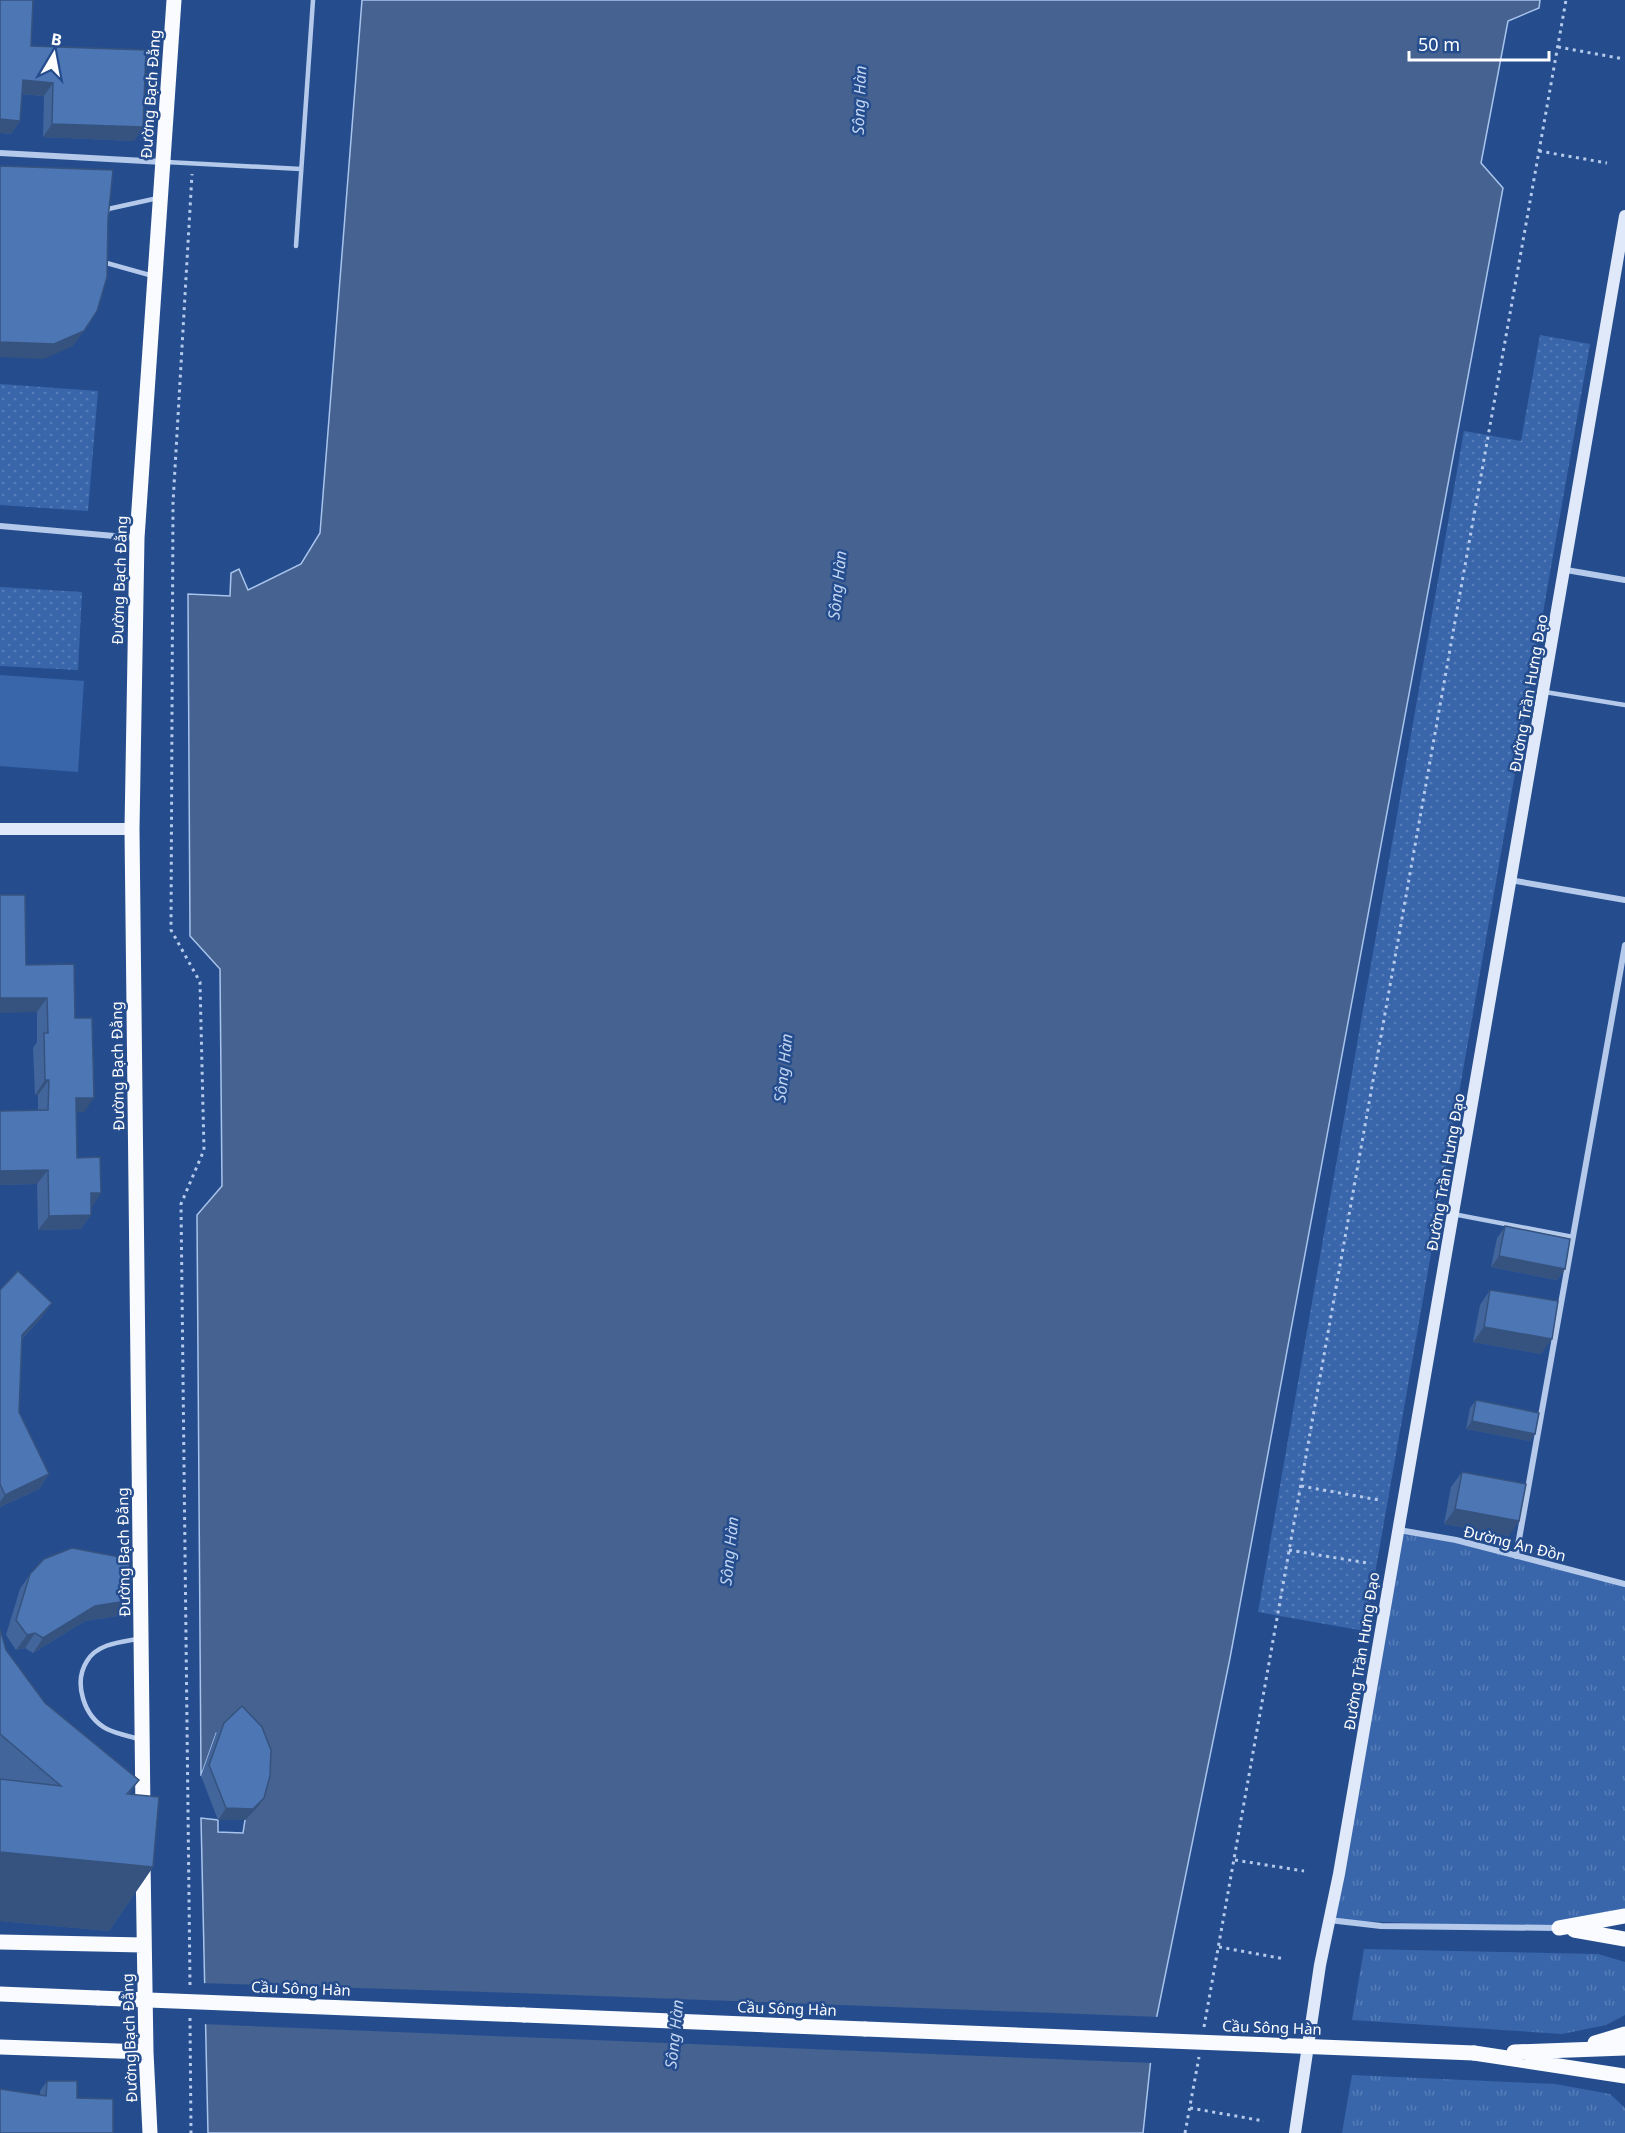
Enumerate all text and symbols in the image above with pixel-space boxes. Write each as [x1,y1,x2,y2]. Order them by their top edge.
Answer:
north arrow [24,24,84,84]
scale bar [1409,24,1548,62]
text: B [49,27,64,51]
street label: Đường Bạch Đằng [136,29,164,159]
text: 50 m [1418,32,1460,56]
water label: Sông Hàn [847,65,871,135]
street label: Đường Bạch Đằng [107,515,131,645]
water label: Sông Hàn [822,550,852,620]
street label: Đường Trần Hưng Đạo [1504,613,1552,773]
street label: Đường Bạch Đằng [106,1001,128,1131]
water label: Sông Hàn [768,1033,798,1103]
street label: Đường Trần Hưng Đạo [1421,1092,1469,1252]
street label: Đường Bạch Đằng [112,1487,134,1617]
water label: Sông Hàn [714,1516,744,1586]
street label: Đường An Đồn [1462,1521,1568,1565]
street label: Đường Trần Hưng Đạo [1339,1571,1383,1731]
street label: Đường Bạch Đằng [117,1973,141,2103]
street label: Cầu Sông Hàn [251,1976,351,2000]
street label: Cầu Sông Hàn [737,1996,837,2020]
water label: Sông Hàn [659,1999,689,2069]
street label: Cầu Sông Hàn [1222,2015,1322,2039]

